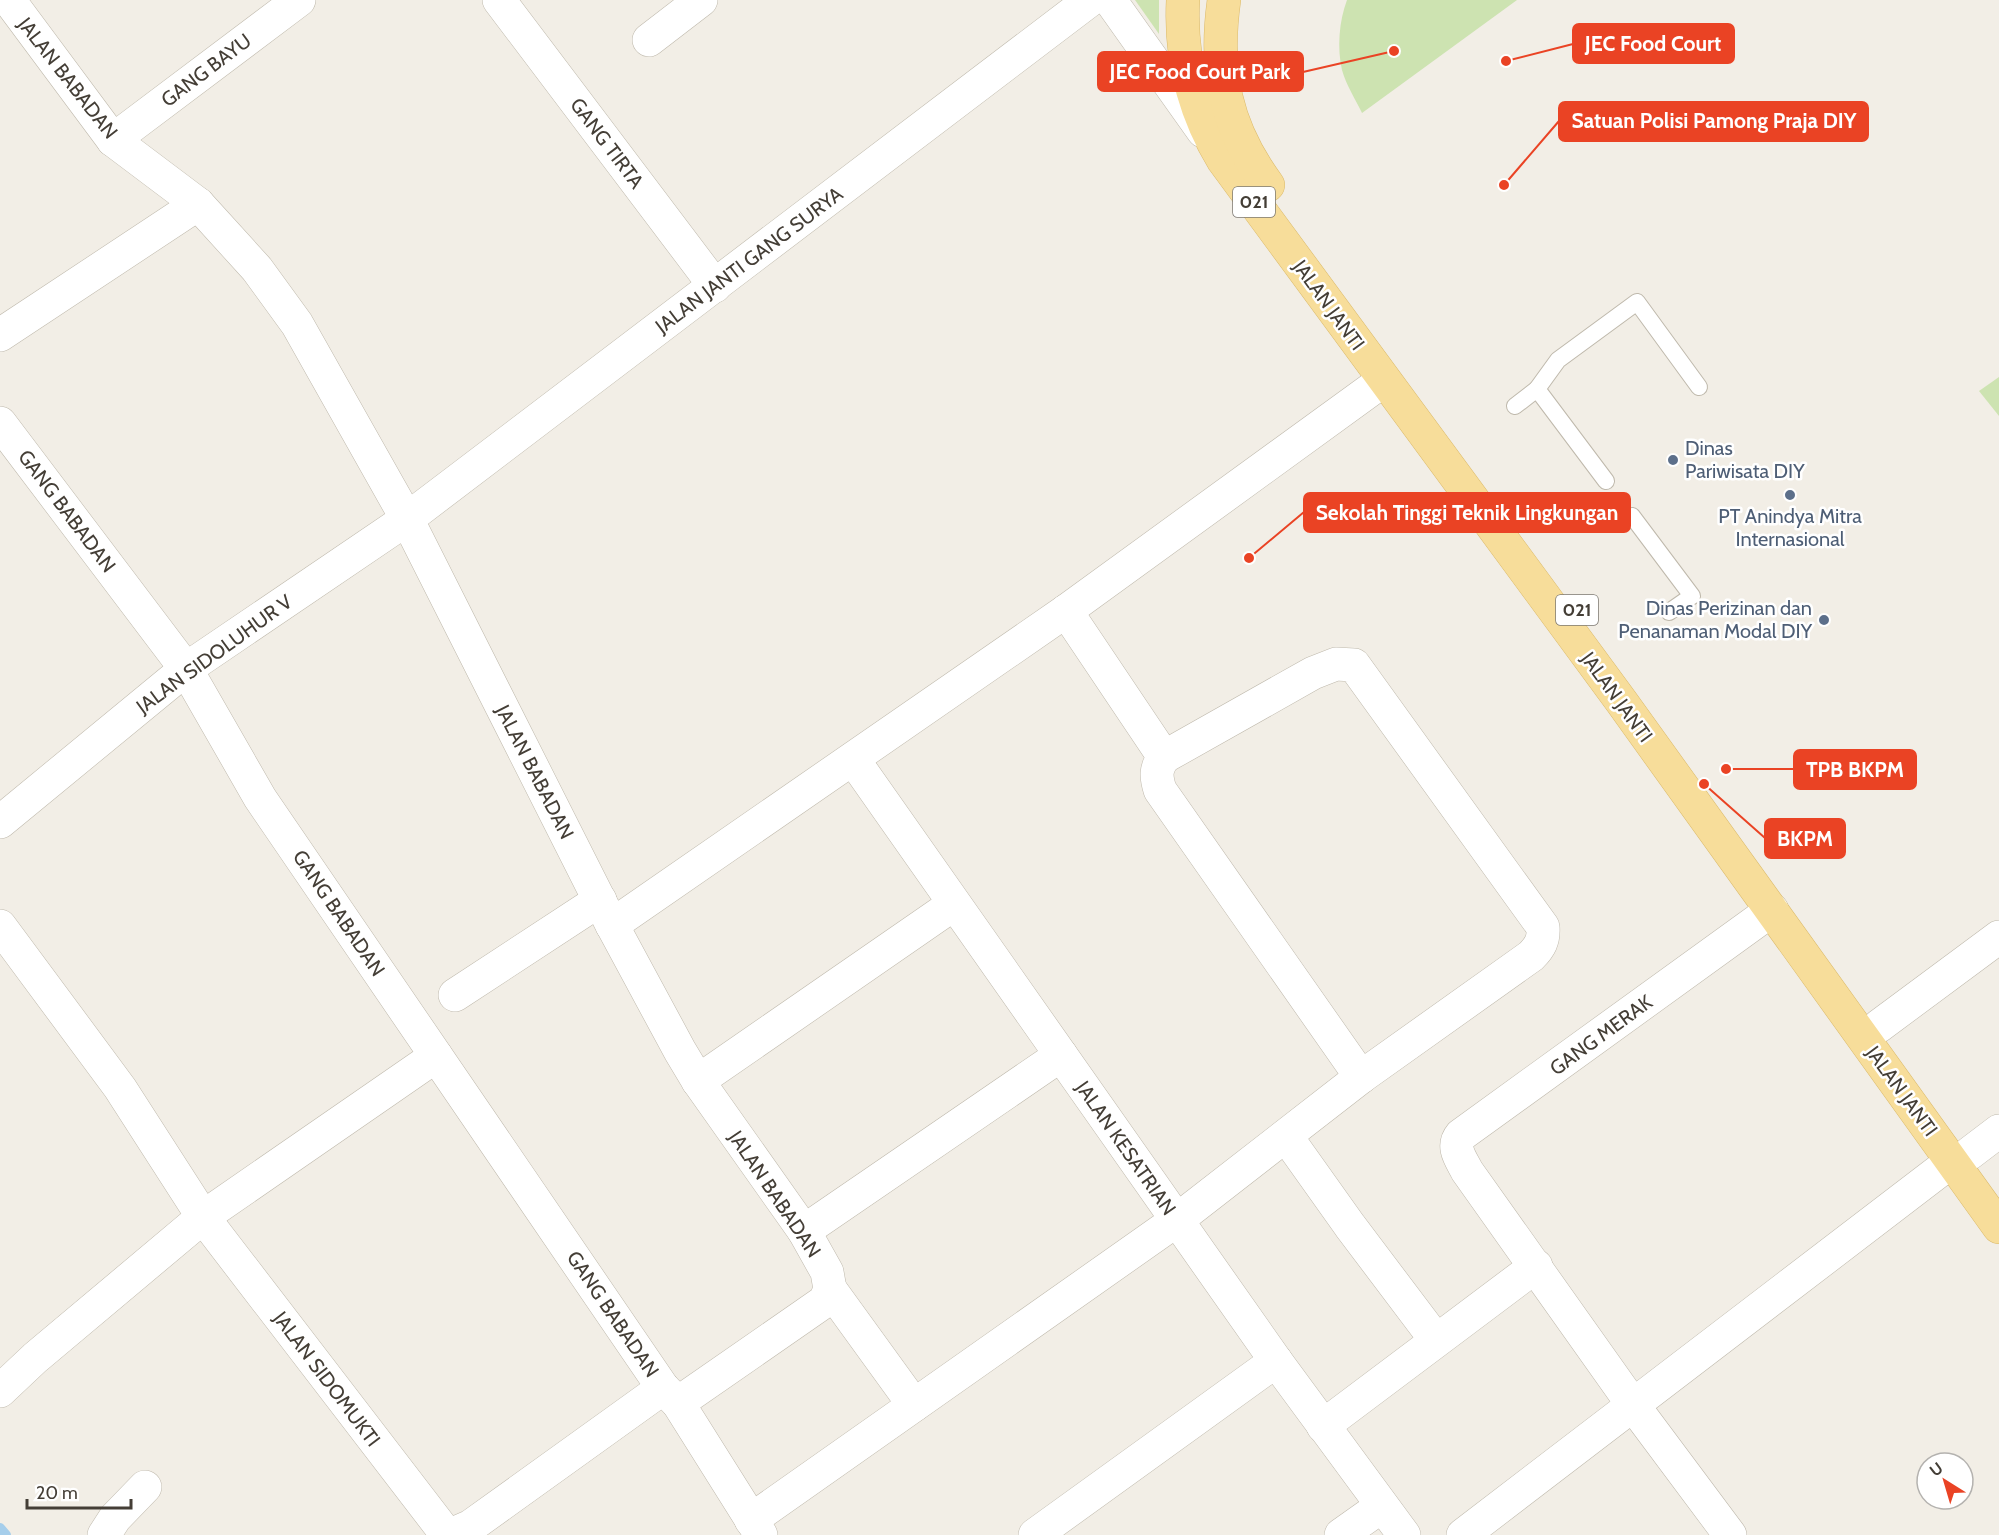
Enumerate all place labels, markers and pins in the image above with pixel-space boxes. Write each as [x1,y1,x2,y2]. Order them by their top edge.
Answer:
callout: JEC Food Court [1573,24,1734,63]
callout: JEC Food Court Park [1098,52,1303,91]
callout: Satuan Polisi Pamong Praja DIY [1559,102,1868,141]
place label: Dinas Pariwisata DIY [1685,436,1805,483]
marker: Dinas Pariwisata DIY [1666,453,1680,467]
marker: PT Anindya Mitra Internasional [1783,488,1797,502]
callout: Sekolah Tinggi Teknik Lingkungan [1304,493,1630,532]
place label: PT Anindya Mitra Internasional [1718,504,1862,551]
place label: Dinas Perizinan dan Penanaman Modal DIY [1618,596,1813,643]
marker: Dinas Perizinan dan Penanaman Modal DIY [1817,613,1831,627]
callout: TPB BKPM [1794,750,1916,789]
callout: BKPM [1765,819,1845,858]

